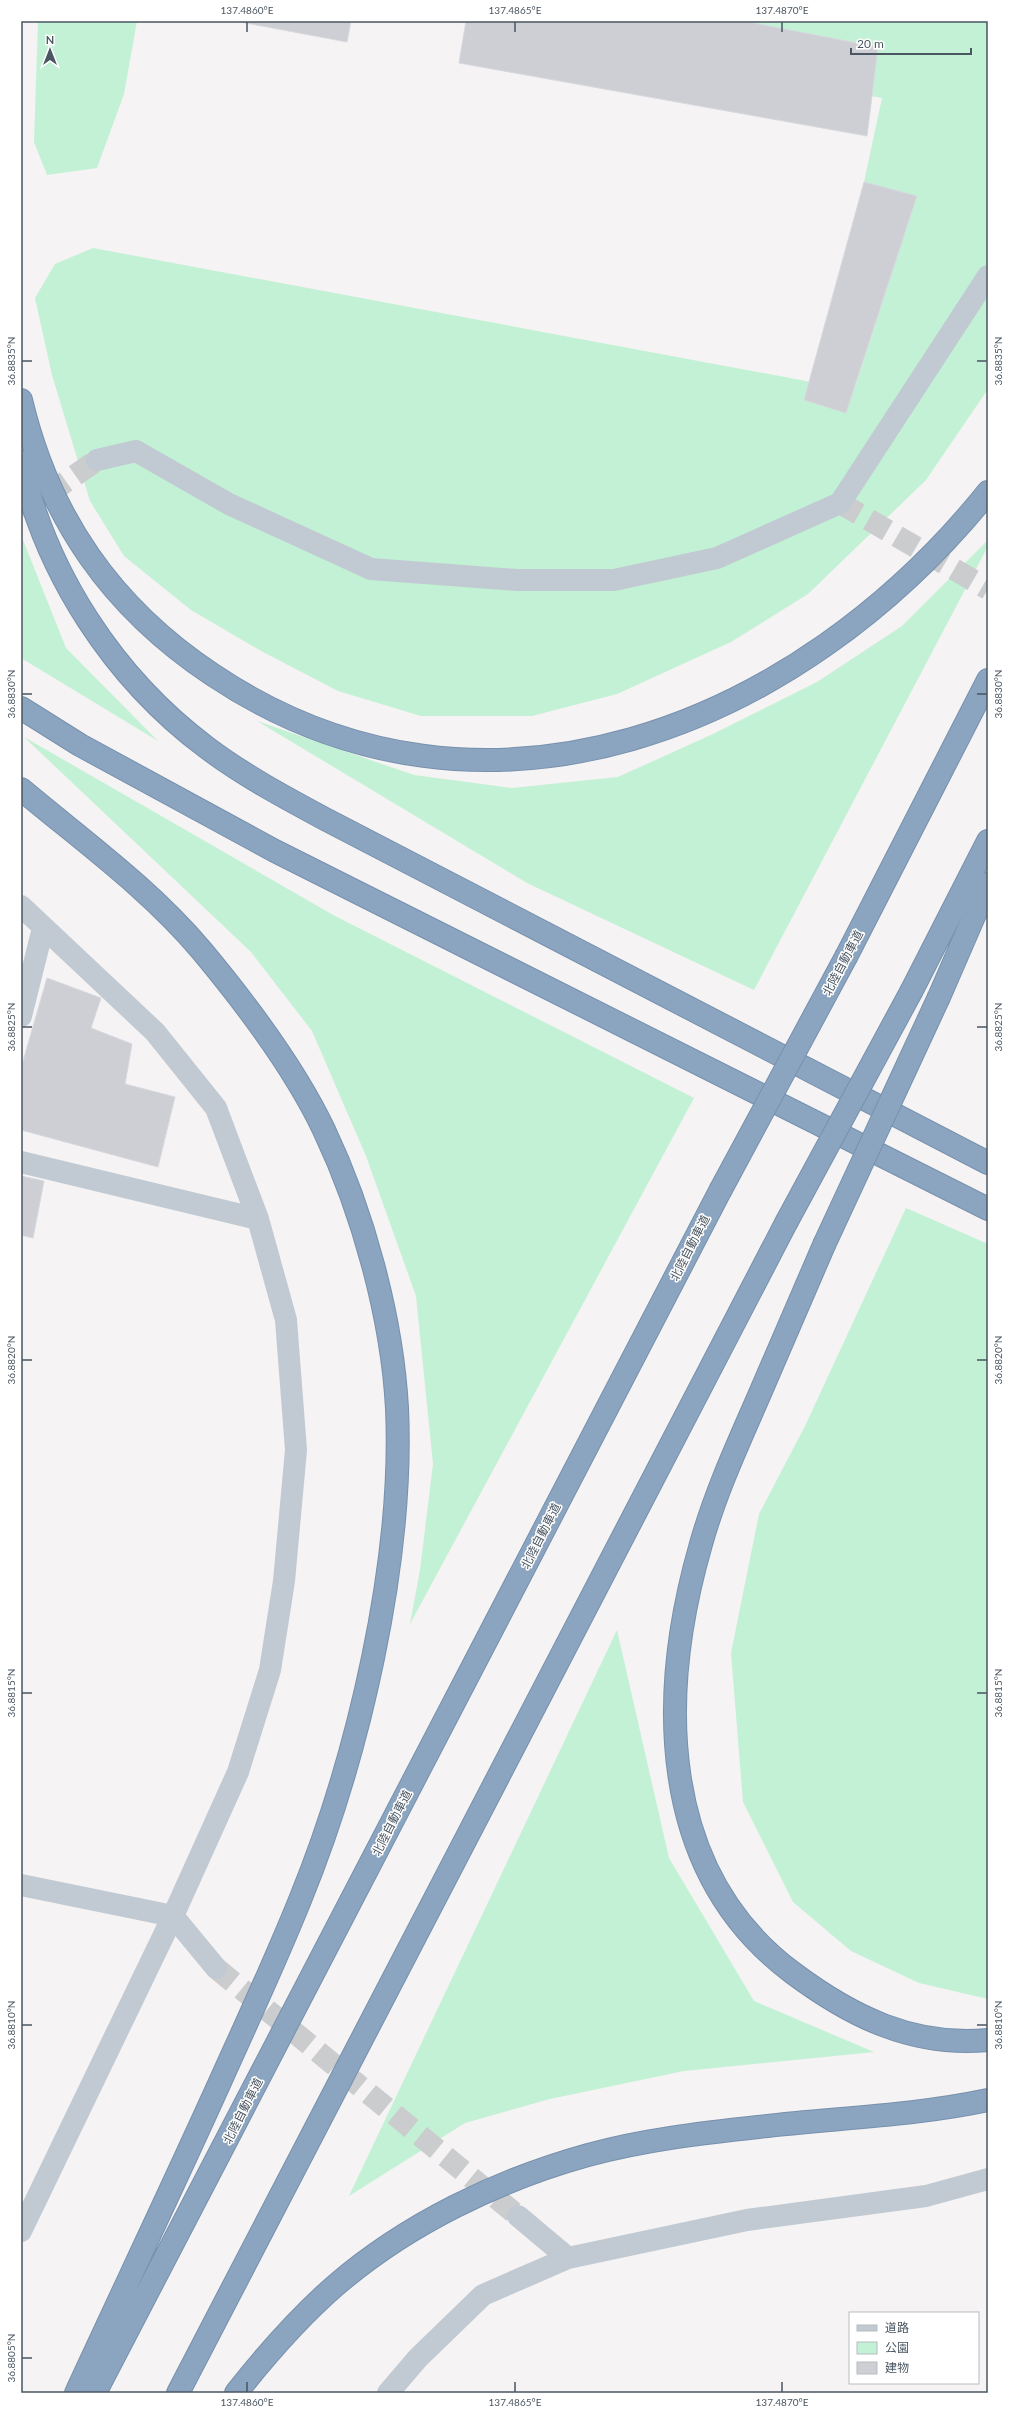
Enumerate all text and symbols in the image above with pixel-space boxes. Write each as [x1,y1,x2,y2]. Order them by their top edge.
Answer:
text: 137.4860°E [221,4,274,16]
text: 137.4865°E [489,4,542,16]
text: 137.4870°E [756,4,809,16]
north arrow [30,30,70,70]
scale bar [851,30,971,56]
text: N [46,33,54,46]
text: 20 m [857,36,884,51]
text: 36.8835°N [5,337,17,385]
text: 36.8835°N [992,337,1004,385]
text: 36.8830°N [5,670,17,718]
text: 36.8830°N [992,670,1004,718]
street label: 北陸自動車道 [819,927,866,998]
text: 36.8825°N [5,1003,17,1051]
text: 36.8825°N [992,1003,1004,1051]
street label: 北陸自動車道 [667,1212,713,1283]
text: 36.8820°N [5,1336,17,1384]
text: 36.8820°N [992,1336,1004,1384]
street label: 北陸自動車道 [518,1500,564,1571]
text: 36.8815°N [5,1669,17,1717]
text: 36.8815°N [992,1669,1004,1717]
street label: 北陸自動車道 [369,1787,415,1858]
text: 36.8810°N [5,2001,17,2049]
text: 36.8810°N [992,2001,1004,2049]
street label: 北陸自動車道 [220,2075,266,2146]
legend [849,2312,979,2384]
text: 道路 [885,2320,909,2335]
text: 36.8805°N [5,2334,17,2382]
text: 公園 [885,2340,909,2355]
text: 建物 [885,2360,909,2375]
text: 137.4860°E [221,2396,274,2408]
text: 137.4865°E [489,2396,542,2408]
text: 137.4870°E [756,2396,809,2408]

